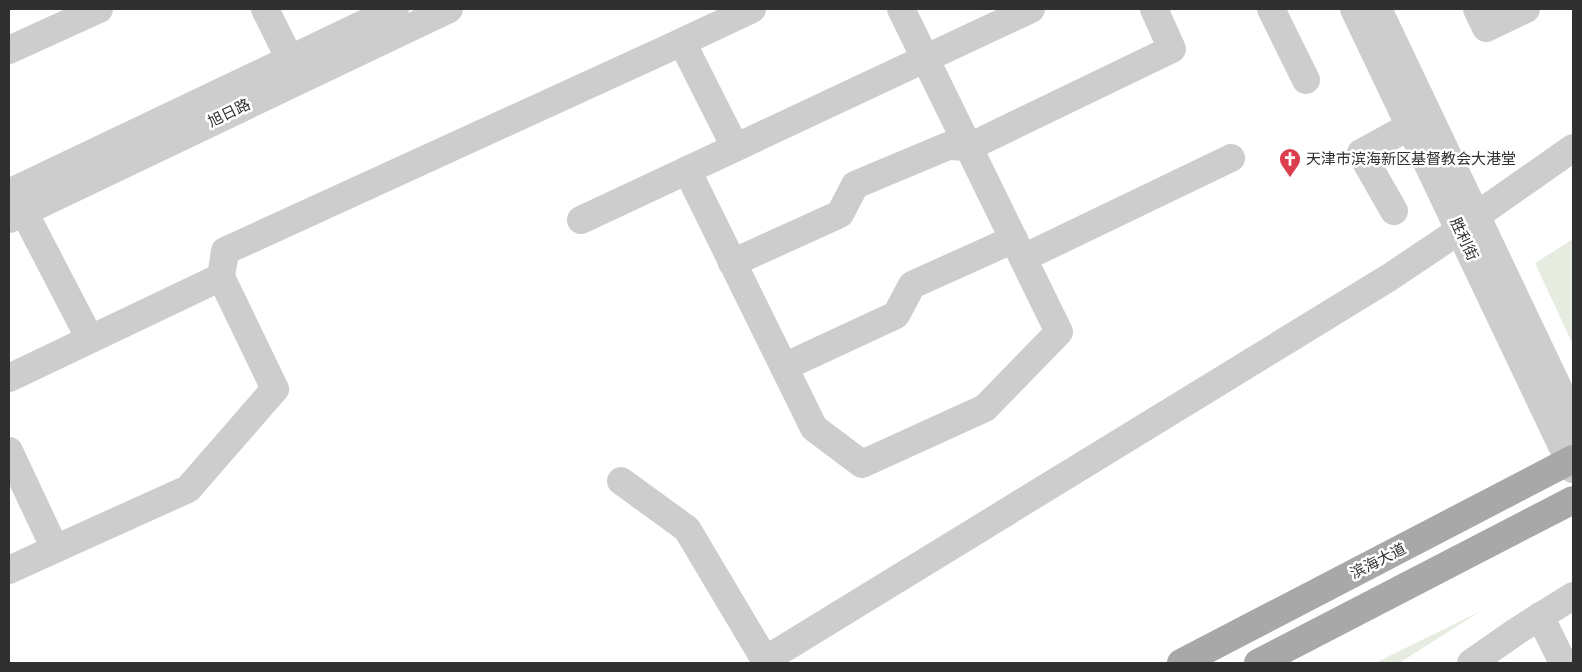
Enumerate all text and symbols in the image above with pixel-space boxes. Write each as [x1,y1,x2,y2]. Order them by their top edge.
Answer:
street label: 旭日路 [205,95,253,130]
church icon: 天津市滨海新区基督教会大港堂 [1278,147,1302,178]
place label: 天津市滨海新区基督教会大港堂 [1306,150,1516,167]
street label: 胜利街 [1447,215,1482,263]
street label: 滨海大道 [1347,539,1408,582]

